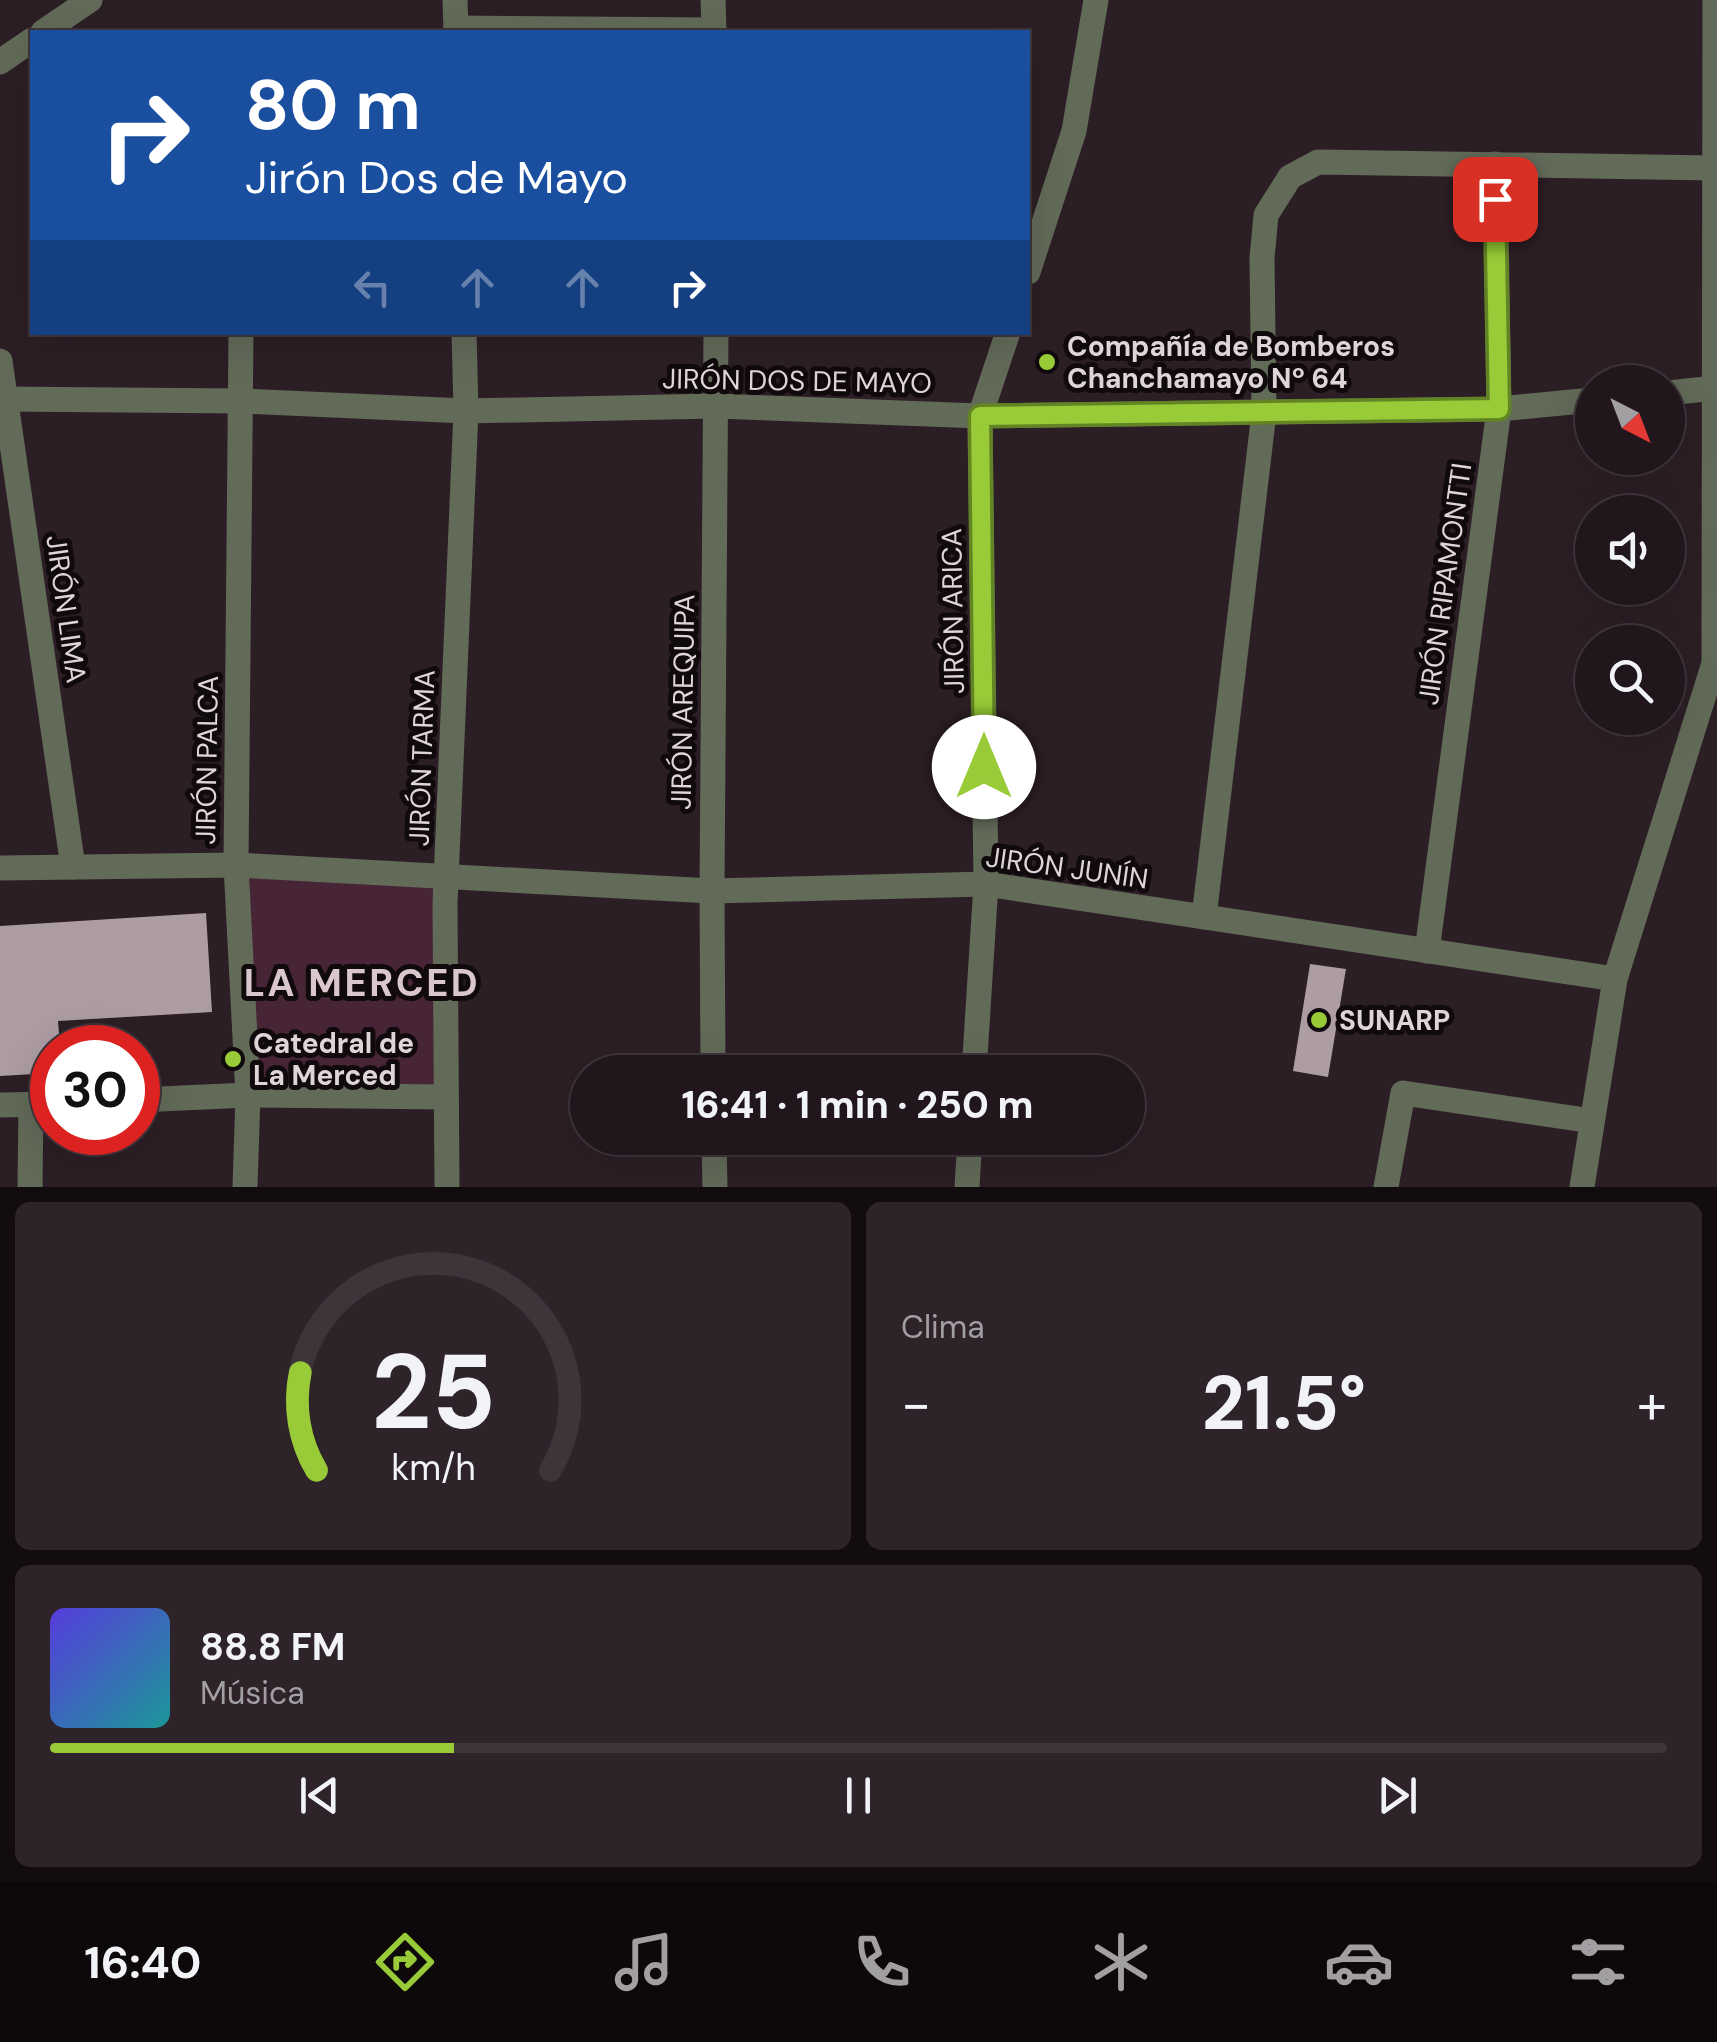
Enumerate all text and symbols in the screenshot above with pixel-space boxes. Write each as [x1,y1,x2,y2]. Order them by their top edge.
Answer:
text: 80 m [245,60,421,151]
icon: right [80,70,210,200]
text: Jirón Dos de Mayo [245,148,628,207]
pin [1453,157,1538,242]
icon: arrive [1468,172,1523,227]
icon: left [345,260,400,315]
icon: ahead [450,260,505,315]
icon: ahead [555,260,610,315]
icon: right [660,260,715,315]
place label: Compañía de Bomberos Chanchamayo Nº 64 [1067,328,1395,397]
marker: Compañía de Bomberos Chanchamayo Nº 64 [1036,351,1058,373]
street label: JIRÓN DOS DE MAYO [662,360,932,402]
north arrow [1575,365,1685,475]
map controls [1575,365,1685,735]
street label: JIRÓN RIPAMONTTI [1410,461,1480,707]
button: sound [1575,495,1685,605]
street label: JIRÓN ARICA [933,528,973,694]
street label: JIRÓN LIMA [37,533,95,685]
street label: JIRÓN AREQUIPA [663,594,703,810]
button: search [1575,625,1685,735]
street label: JIRÓN TARMA [400,669,444,847]
street label: JIRÓN PALCA [187,675,227,845]
position arrow [932,715,1036,819]
street label: JIRÓN JUNÍN [984,838,1150,898]
district label: LA MERCED [244,958,480,1008]
place label: SUNARP [1339,1002,1450,1039]
marker: SUNARP [1308,1009,1330,1031]
speed limit sign: 30 [30,1025,160,1155]
place label: Catedral de La Merced [253,1025,414,1094]
marker: Catedral de La Merced [222,1048,244,1070]
text: 16:41 · 1 min · 250 m [682,1080,1033,1130]
text: Clima [901,1306,985,1348]
text: 25 [371,1325,495,1460]
text: 21.5° [1202,1355,1366,1452]
text: − [901,1368,931,1440]
text: + [1637,1368,1667,1440]
text: km/h [391,1445,475,1491]
text: 88.8 FM [200,1622,345,1672]
text: Música [200,1672,305,1714]
icon: previous [292,1768,347,1823]
icon: pause [831,1768,886,1823]
icon: next [1370,1768,1425,1823]
icon: directions [370,1927,440,1997]
icon: music [609,1927,679,1997]
icon: phone [847,1927,917,1997]
icon: climate [1086,1927,1156,1997]
icon: car [1324,1927,1394,1997]
icon: filters [1563,1927,1633,1997]
text: 16:40 [84,1933,202,1992]

